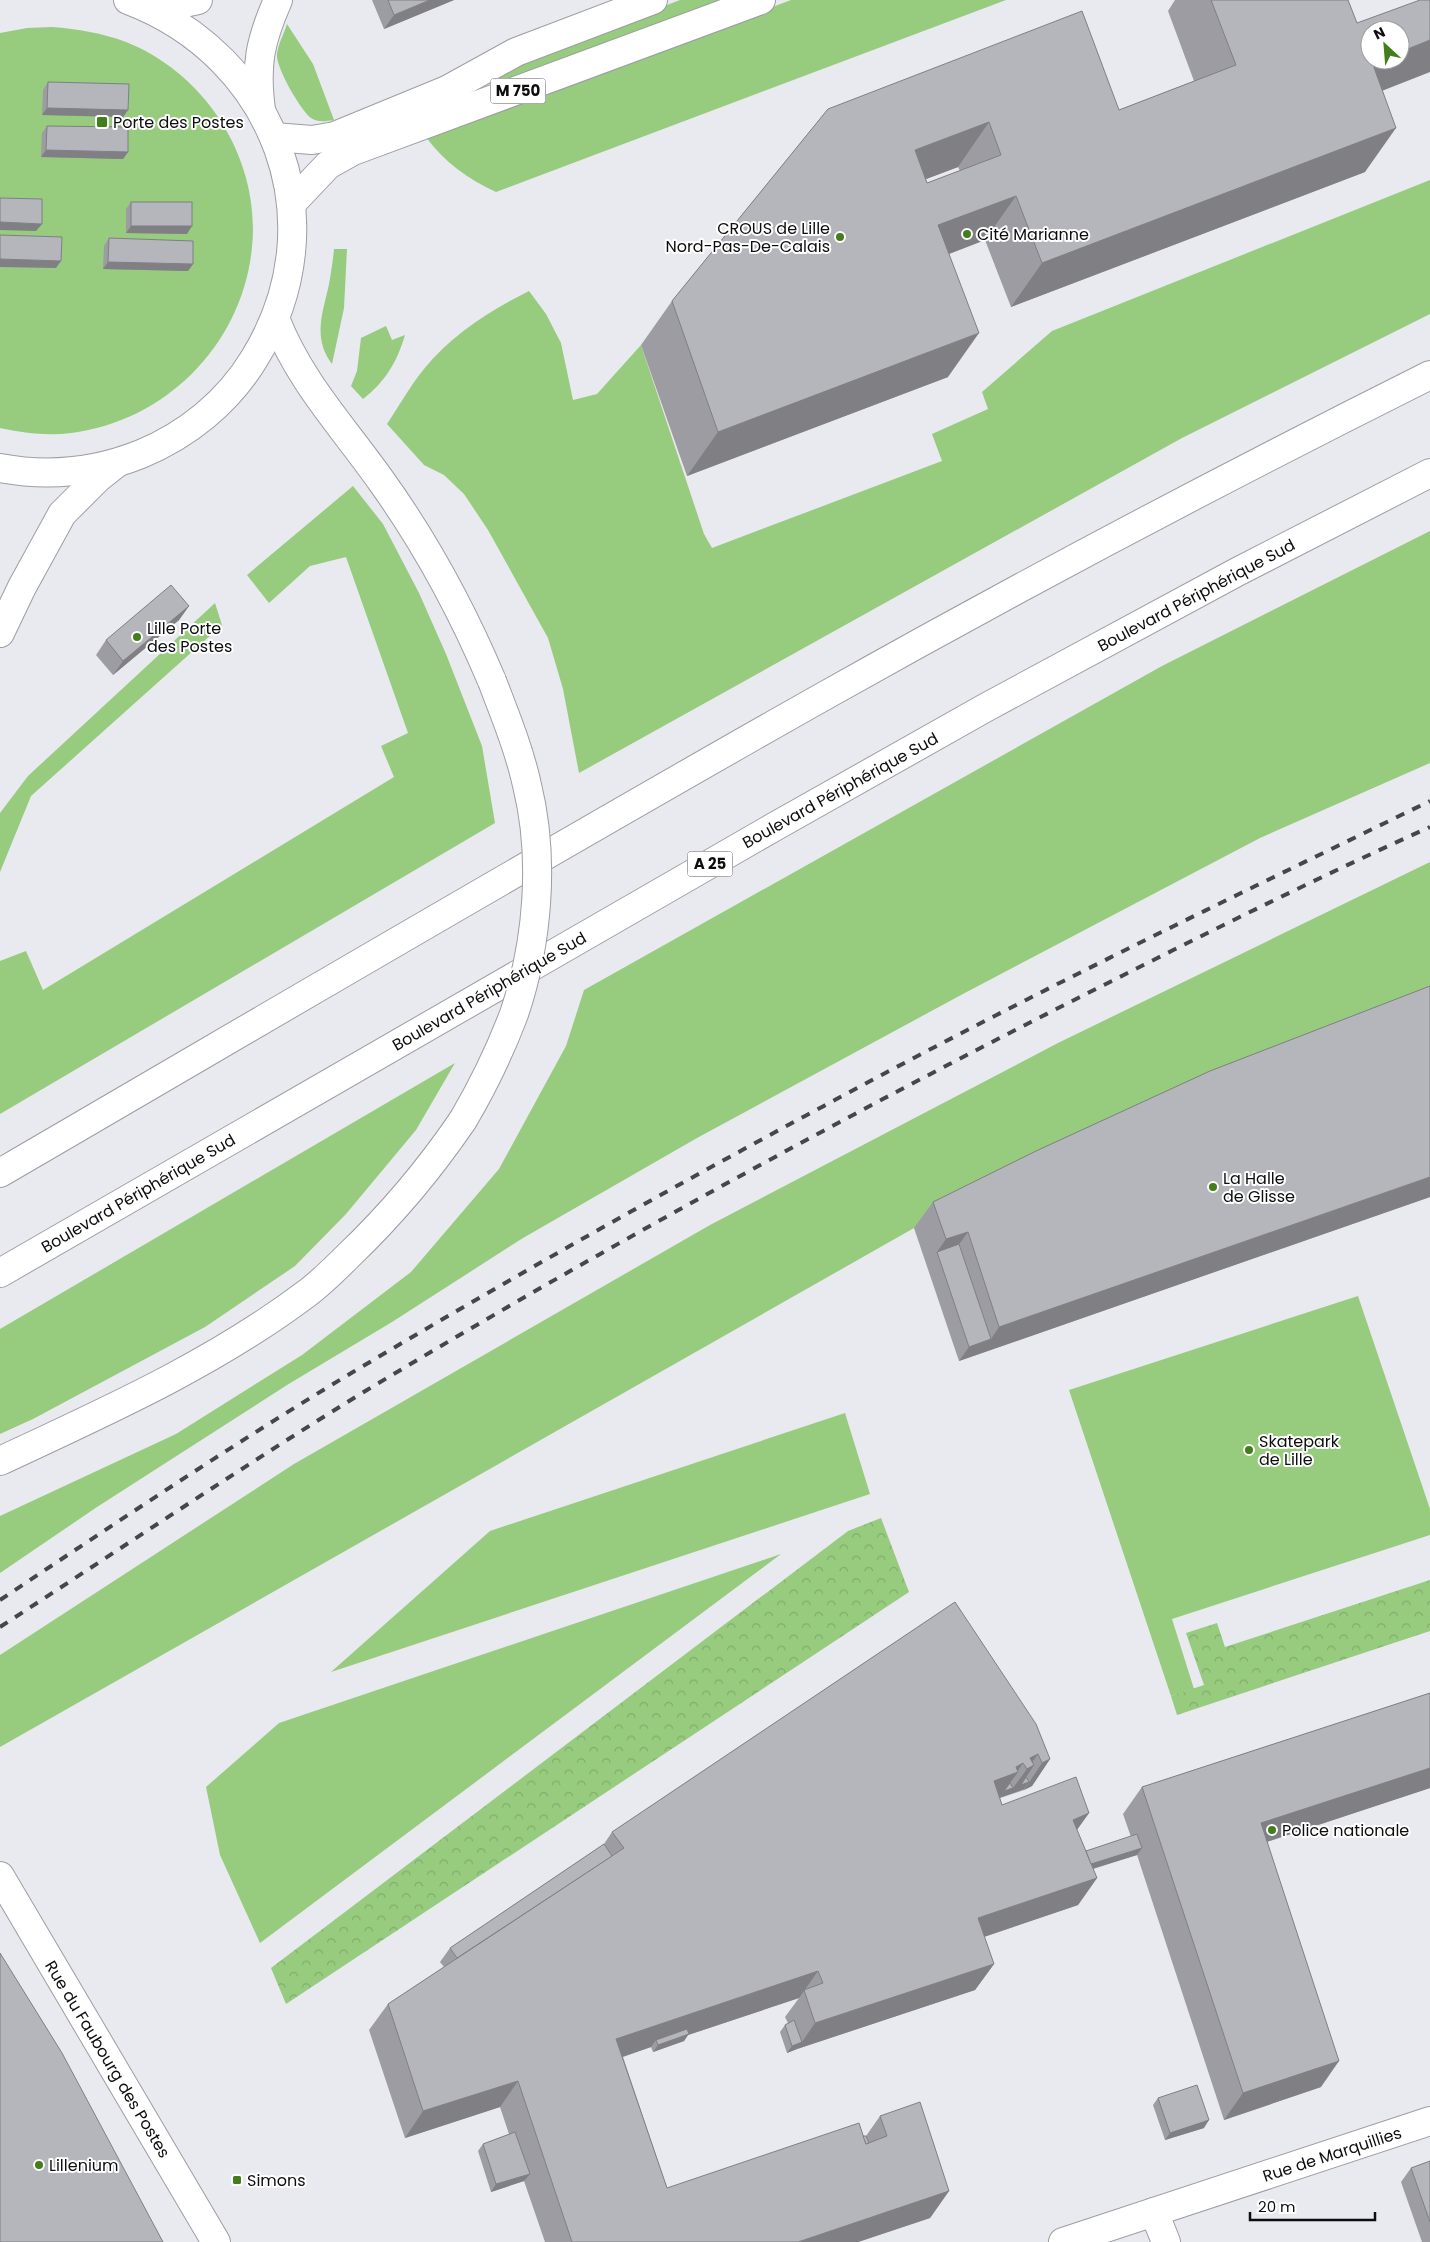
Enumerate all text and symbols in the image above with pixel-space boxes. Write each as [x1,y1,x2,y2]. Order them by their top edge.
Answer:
north arrow [1360,20,1410,70]
text: N [1370,22,1388,45]
road number: M 750 [490,78,546,104]
place label: Porte des Postes [113,111,244,134]
marker: Porte des Postes [95,115,109,129]
place label: CROUS de Lille Nord-Pas-De-Calais [665,217,830,258]
place label: Cité Marianne [977,223,1089,246]
marker: Cité Marianne [961,228,973,240]
marker: CROUS de Lille Nord-Pas-De-Calais [834,231,846,243]
street label: Boulevard Périphérique Sud [1093,533,1299,657]
place label: Lille Porte des Postes [147,617,232,658]
marker: Lille Porte des Postes [131,631,143,643]
street label: Boulevard Périphérique Sud [738,727,942,854]
road number: A 25 [688,852,732,876]
street label: Boulevard Périphérique Sud [388,926,591,1057]
street label: Boulevard Périphérique Sud [37,1128,240,1259]
place label: La Halle de Glisse [1223,1167,1295,1208]
marker: La Halle de Glisse [1207,1181,1219,1193]
place label: Skatepark de Lille [1259,1430,1340,1471]
marker: Skatepark de Lille [1243,1444,1255,1456]
place label: Police nationale [1282,1819,1409,1842]
marker: Police nationale [1266,1824,1278,1836]
street label: Rue du Faubourg des Postes [39,1956,176,2162]
street label: Rue de Marquillies [1260,2121,1405,2188]
place label: Lillenium [49,2154,119,2177]
marker: Lillenium [33,2159,45,2171]
place label: Simons [247,2169,306,2192]
marker: Simons [231,2174,243,2186]
scale bar [1250,2190,1375,2222]
text: 20 m [1258,2196,1296,2217]

